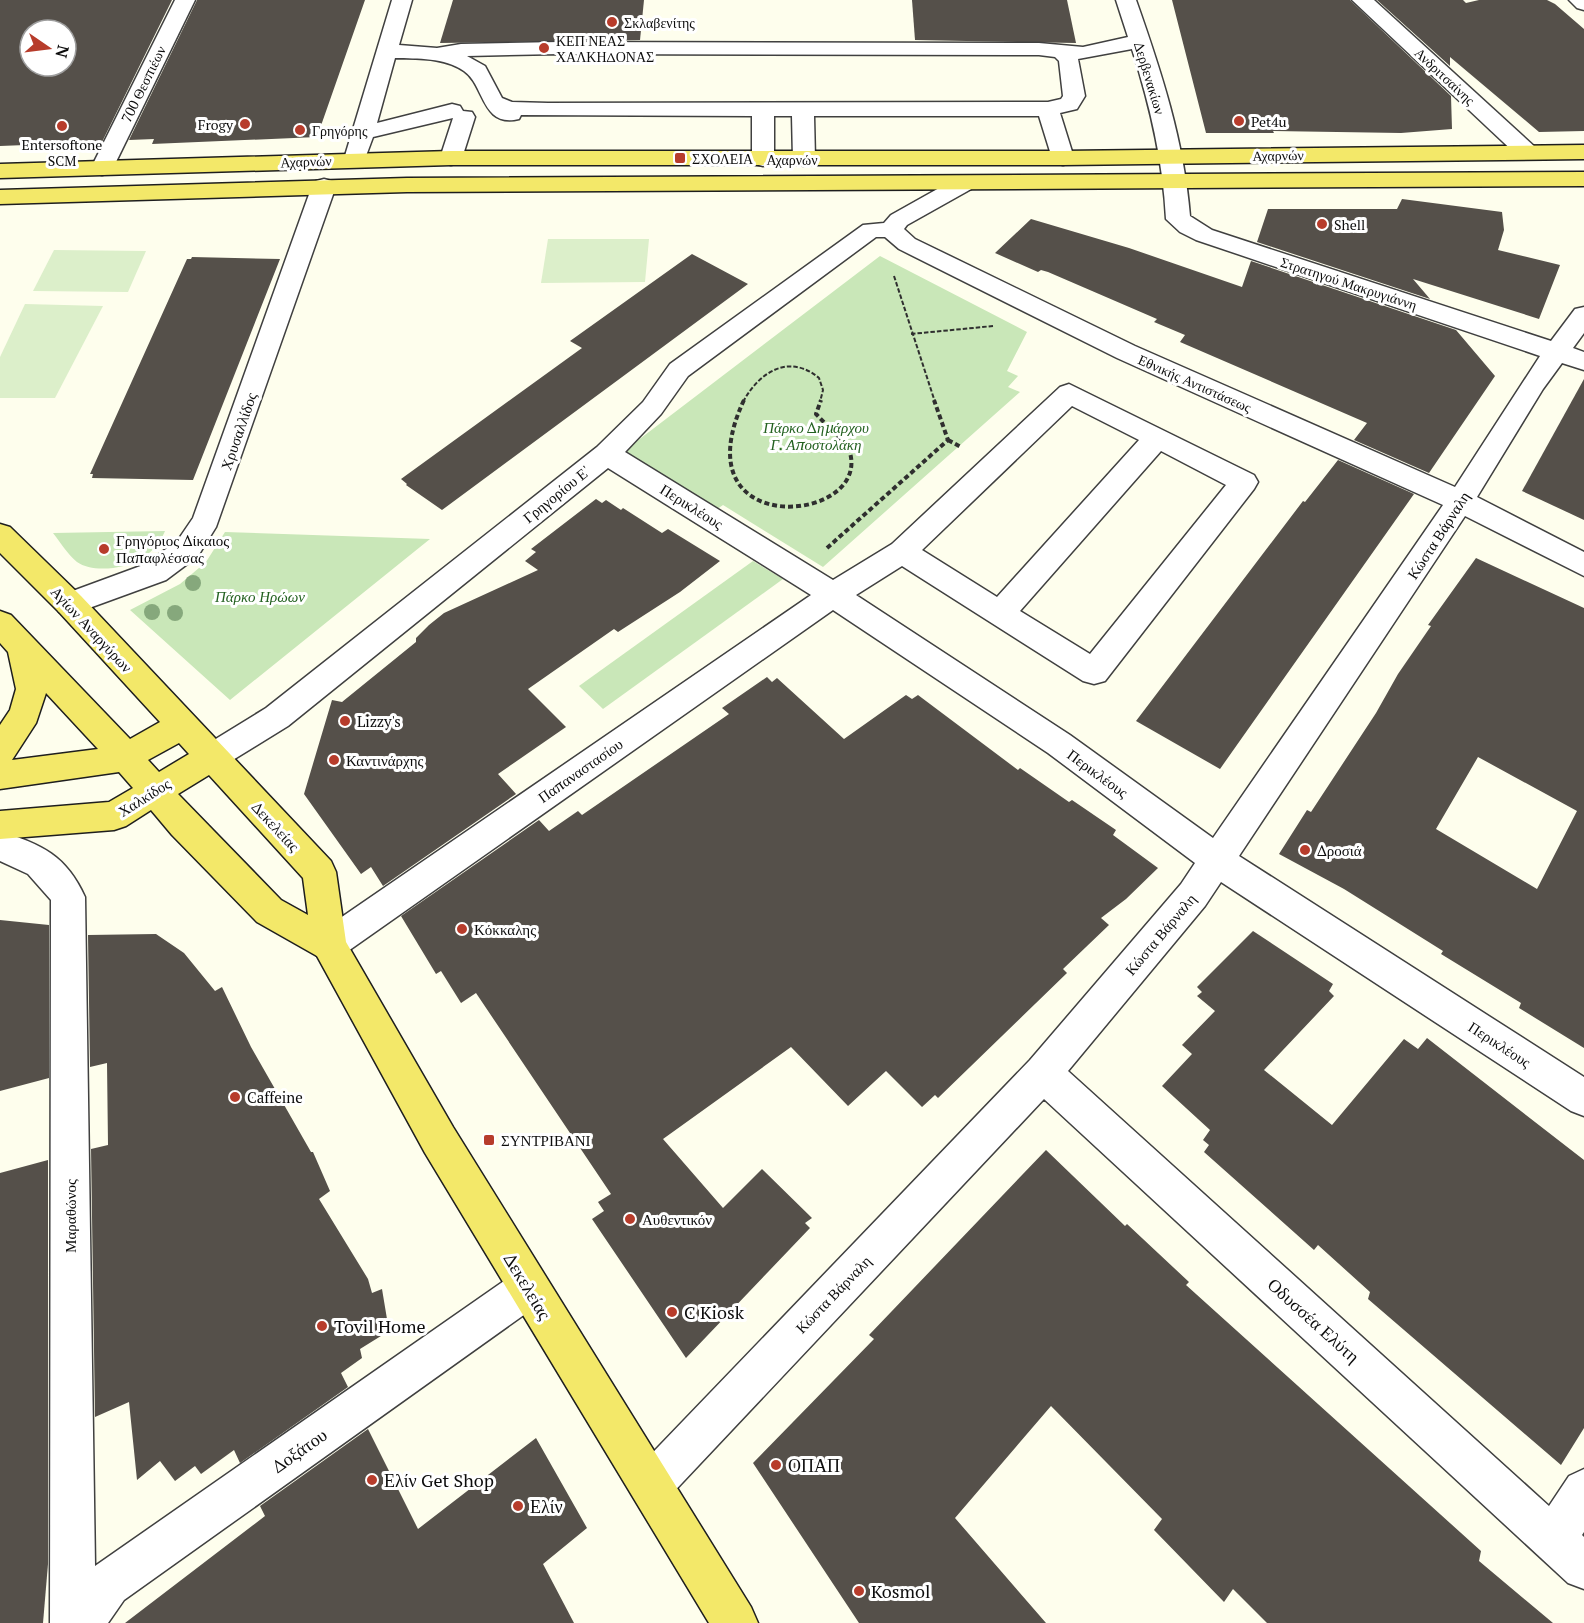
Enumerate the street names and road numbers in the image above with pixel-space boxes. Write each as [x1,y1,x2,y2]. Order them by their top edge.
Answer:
street label: Δερβενακίων [1130,39,1170,117]
street label: 700 Θεσπιέων [116,42,170,126]
street label: Ανδριτσαίνης [1411,43,1480,109]
street label: Αχαρνών [1252,145,1304,165]
street label: Αχαρνών [766,150,818,169]
street label: Αχαρνών [280,151,332,171]
street label: Στρατηγού Μακρυγιάννη [1278,252,1420,314]
street label: Εθνικής Αντιστάσεως [1135,349,1255,417]
street label: Χρυσαλλίδος [215,389,261,472]
street label: Γρηγορίου Ε' [518,461,594,527]
street label: Περικλέους [657,479,727,533]
street label: Κώστα Βάρναλη [1402,487,1474,583]
street label: Αγίων Αναργύρων [47,582,137,676]
street label: Παπαναστασίου [534,733,626,807]
street label: Περικλέους [1064,744,1133,802]
street label: Χαλκίδος [114,773,174,821]
street label: Δεκελείας [248,797,304,855]
street label: Κώστα Βάρναλη [1120,889,1200,979]
street label: Περικλέους [1465,1016,1535,1072]
street label: Μαραθώνος [60,1179,80,1253]
street label: Δεκελείας [499,1248,557,1324]
street label: Κώστα Βάρναλη [791,1251,875,1337]
street label: Οδυσσέα Ελύτη [1263,1272,1365,1368]
street label: Δοξάτου [266,1422,332,1478]

